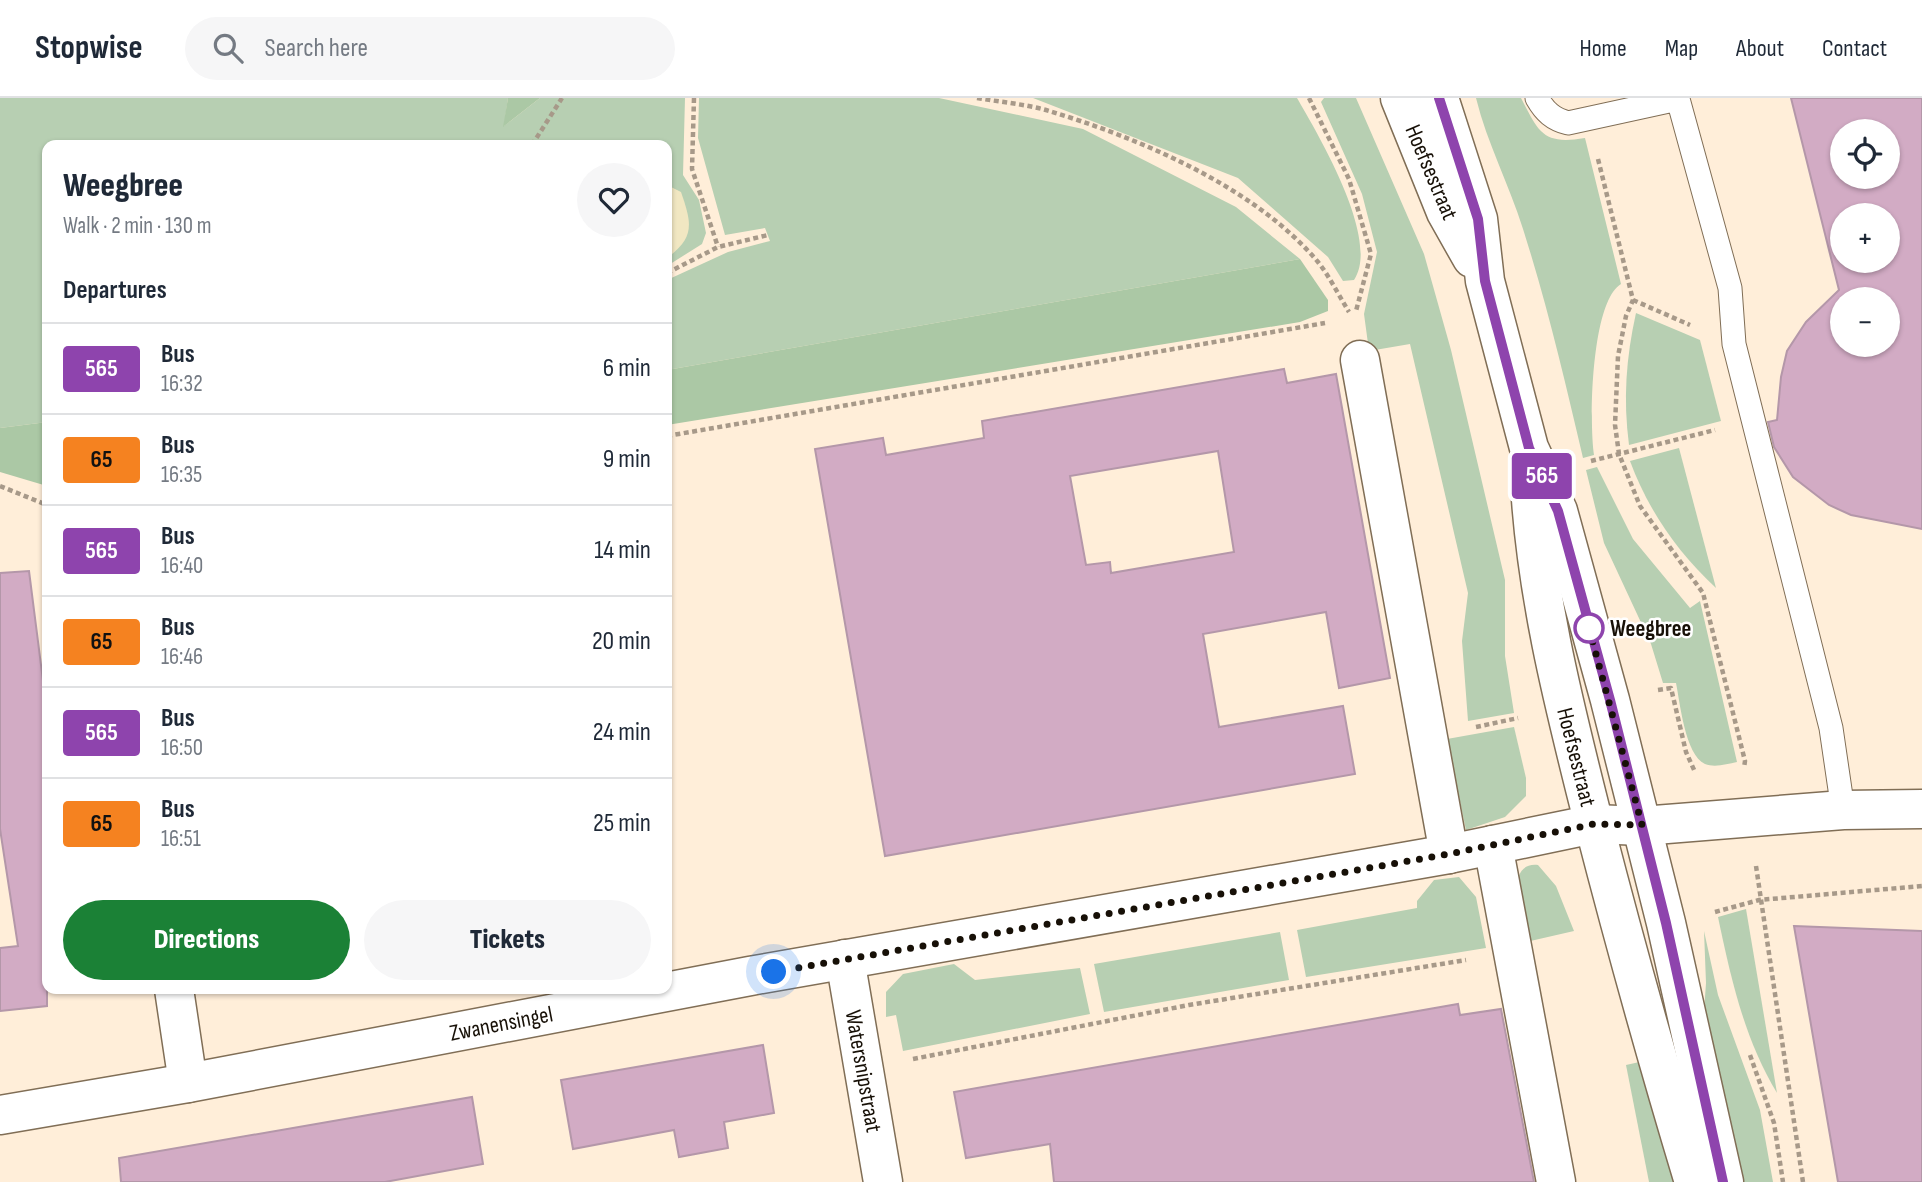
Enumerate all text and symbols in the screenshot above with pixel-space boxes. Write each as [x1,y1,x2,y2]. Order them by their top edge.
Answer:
search box [185,17,675,80]
text: Stopwise [35,28,143,68]
icon: search [209,29,247,67]
text: Search here [265,33,368,64]
text: Home [1579,34,1627,63]
text: Map [1665,34,1698,63]
text: About [1736,34,1784,63]
text: Contact [1822,34,1887,63]
map controls [1830,119,1900,357]
button: locate [1830,119,1900,189]
street label: Hoefsestraat [1398,121,1464,224]
button: heart [577,163,651,237]
text: Weegbree [63,166,183,206]
button: + [1830,203,1900,273]
text: Walk · 2 min · 130 m [63,212,211,240]
text: Departures [63,275,167,306]
button: − [1830,287,1900,357]
text: Bus [161,339,195,370]
text: 6 min [603,353,651,384]
text: 565 [85,354,118,383]
text: 16:32 [161,370,203,398]
text: Bus [161,430,195,461]
text: 9 min [603,444,651,475]
text: 65 [91,445,112,474]
line badge: 565 [1502,453,1582,499]
text: 16:35 [161,461,202,489]
text: 565 [1526,461,1558,490]
text: Bus [161,521,195,552]
text: 14 min [594,535,651,566]
text: 565 [85,536,118,565]
text: 16:40 [161,552,203,580]
text: Bus [161,612,195,643]
marker: Weegbree [1574,613,1604,643]
place label: Weegbree [1610,615,1691,643]
text: 20 min [592,626,651,657]
text: 65 [91,627,112,656]
text: 16:46 [161,643,203,671]
text: Bus [161,703,195,734]
street label: Hoefsestraat [1550,705,1602,810]
text: 24 min [593,717,651,748]
text: 565 [85,718,118,747]
text: 16:50 [161,734,203,762]
text: Bus [161,794,195,825]
text: 25 min [593,808,651,839]
text: 65 [91,809,112,838]
text: 16:51 [161,825,201,853]
button: Directions [63,900,350,980]
button: Tickets [364,900,651,980]
your location [756,954,791,989]
street label: Zwanensingel [447,1000,555,1048]
street label: Watersnipstraat [838,1008,888,1135]

